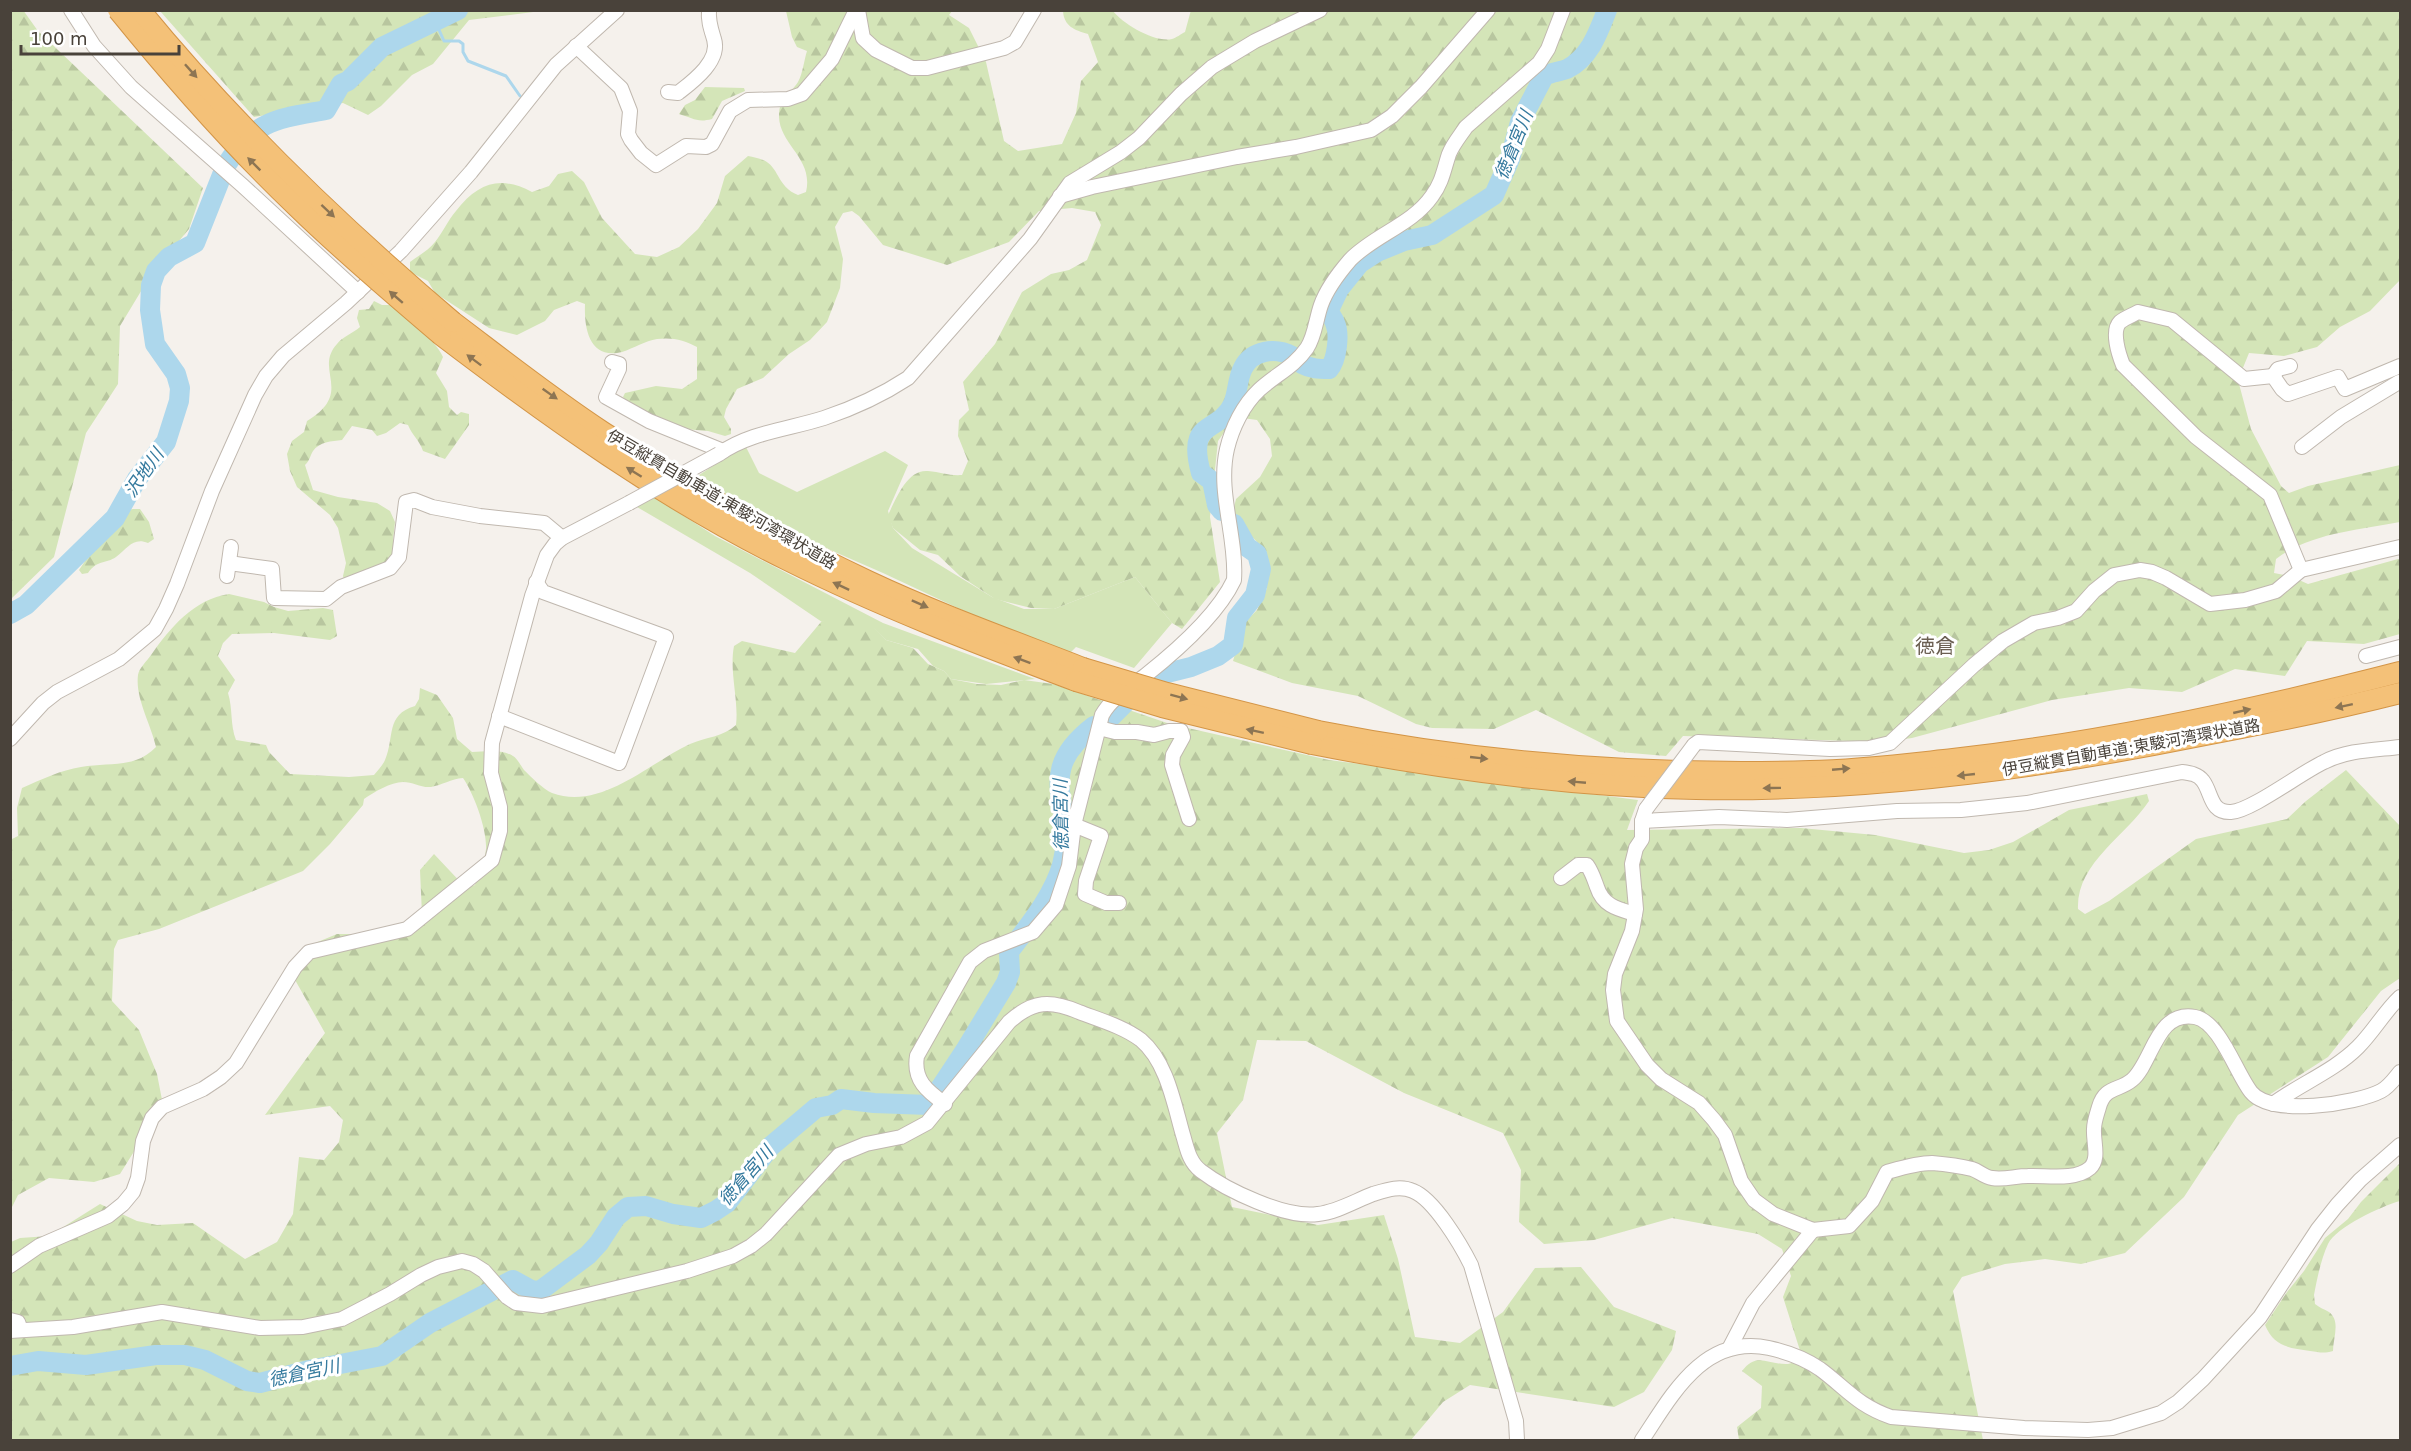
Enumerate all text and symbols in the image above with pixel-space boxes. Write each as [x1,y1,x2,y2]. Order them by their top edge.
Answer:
scale bar [21,18,178,56]
text: 100 m [30,28,88,49]
one-way arrow [184,64,198,79]
water label: 徳倉宮川 [1490,106,1538,182]
one-way arrow [247,158,261,172]
one-way arrow [320,204,335,218]
one-way arrow [389,290,404,304]
one-way arrow [467,355,482,367]
one-way arrow [542,388,558,400]
street label: 伊豆縦貫自動車道;東駿河湾環状道路 [604,426,840,573]
water label: 沢地川 [120,443,169,501]
one-way arrow [626,466,642,477]
one-way arrow [833,582,850,591]
one-way arrow [911,600,929,609]
district label: 徳倉 [1915,634,1955,658]
one-way arrow [1012,655,1030,665]
one-way arrow [1170,692,1188,702]
one-way arrow [2334,702,2353,712]
one-way arrow [2233,705,2251,715]
street label: 伊豆縦貫自動車道;東駿河湾環状道路 [2001,715,2261,780]
one-way arrow [1245,726,1264,735]
one-way arrow [1470,753,1489,763]
one-way arrow [1832,764,1851,774]
one-way arrow [1956,770,1975,779]
water label: 徳倉宮川 [1049,777,1072,851]
one-way arrow [1567,778,1586,787]
one-way arrow [1762,783,1781,793]
water label: 徳倉宮川 [714,1140,778,1210]
water label: 徳倉宮川 [266,1354,343,1390]

